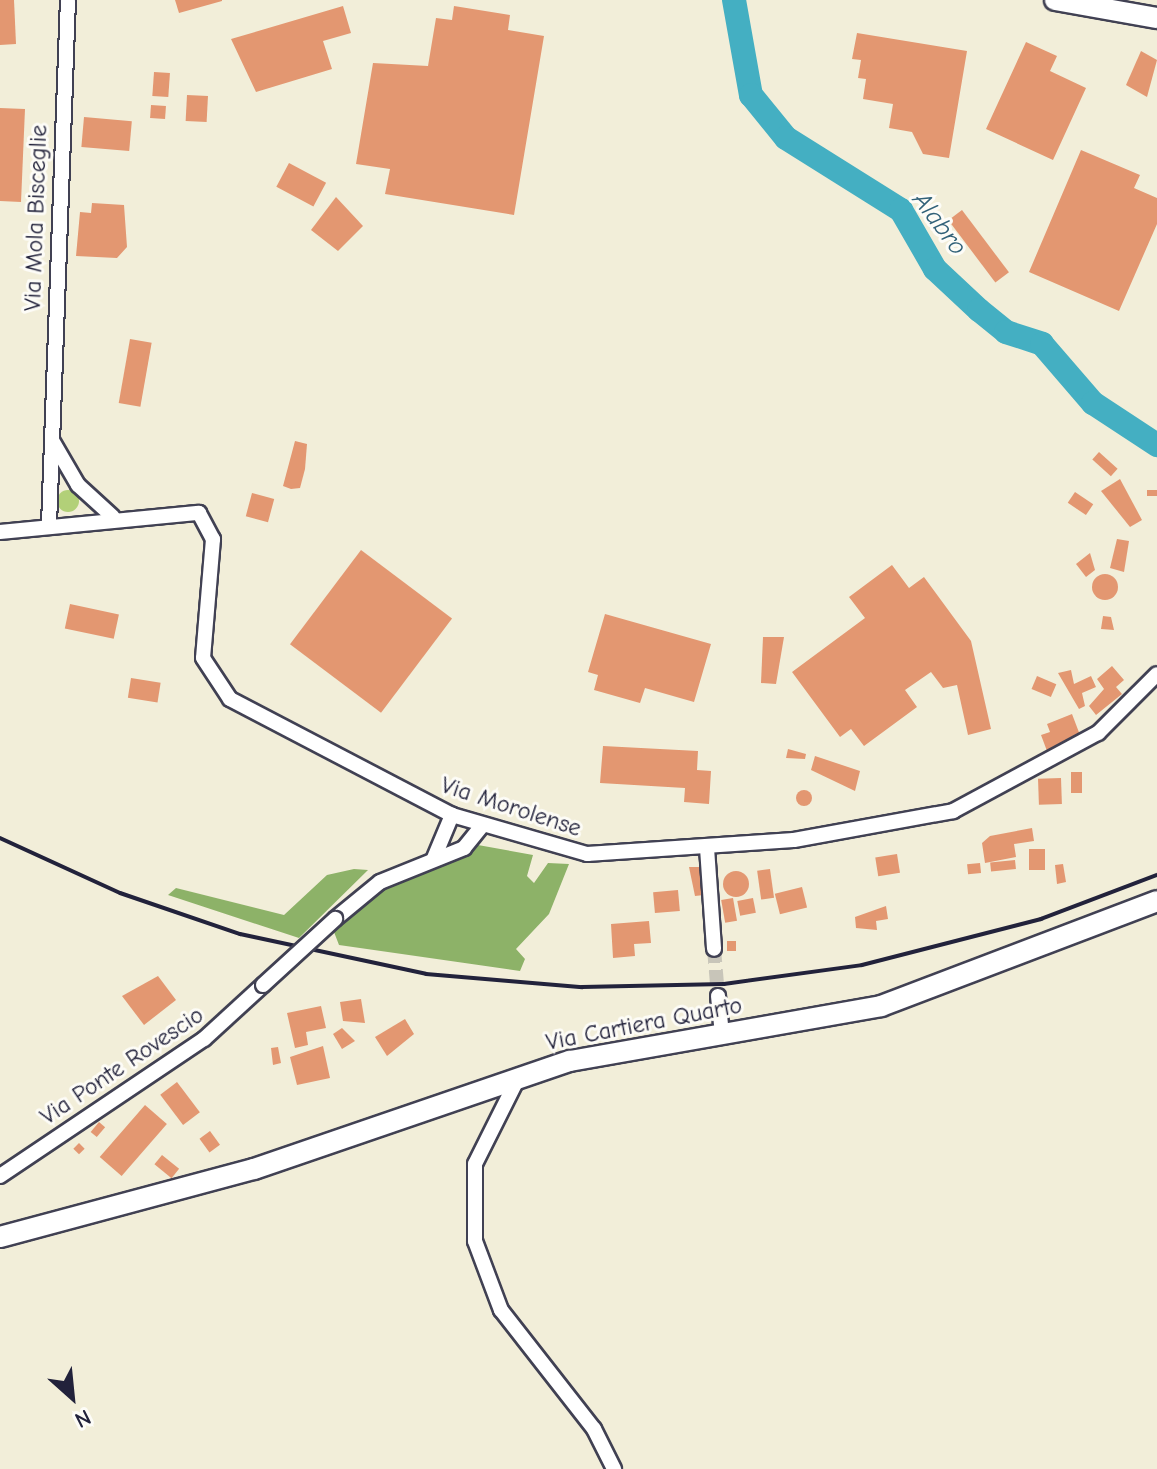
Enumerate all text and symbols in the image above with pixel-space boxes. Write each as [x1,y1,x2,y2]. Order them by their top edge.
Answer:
street label: Via Mola Bisceglie [18,124,54,312]
water label: Alabro [905,186,973,262]
street label: Via Morolense [437,771,585,843]
street label: Via Cartiera Quarto [543,991,745,1057]
street label: Via Ponte Rovescio [35,1001,209,1131]
north arrow [32,1357,112,1437]
text: N [71,1404,95,1433]

